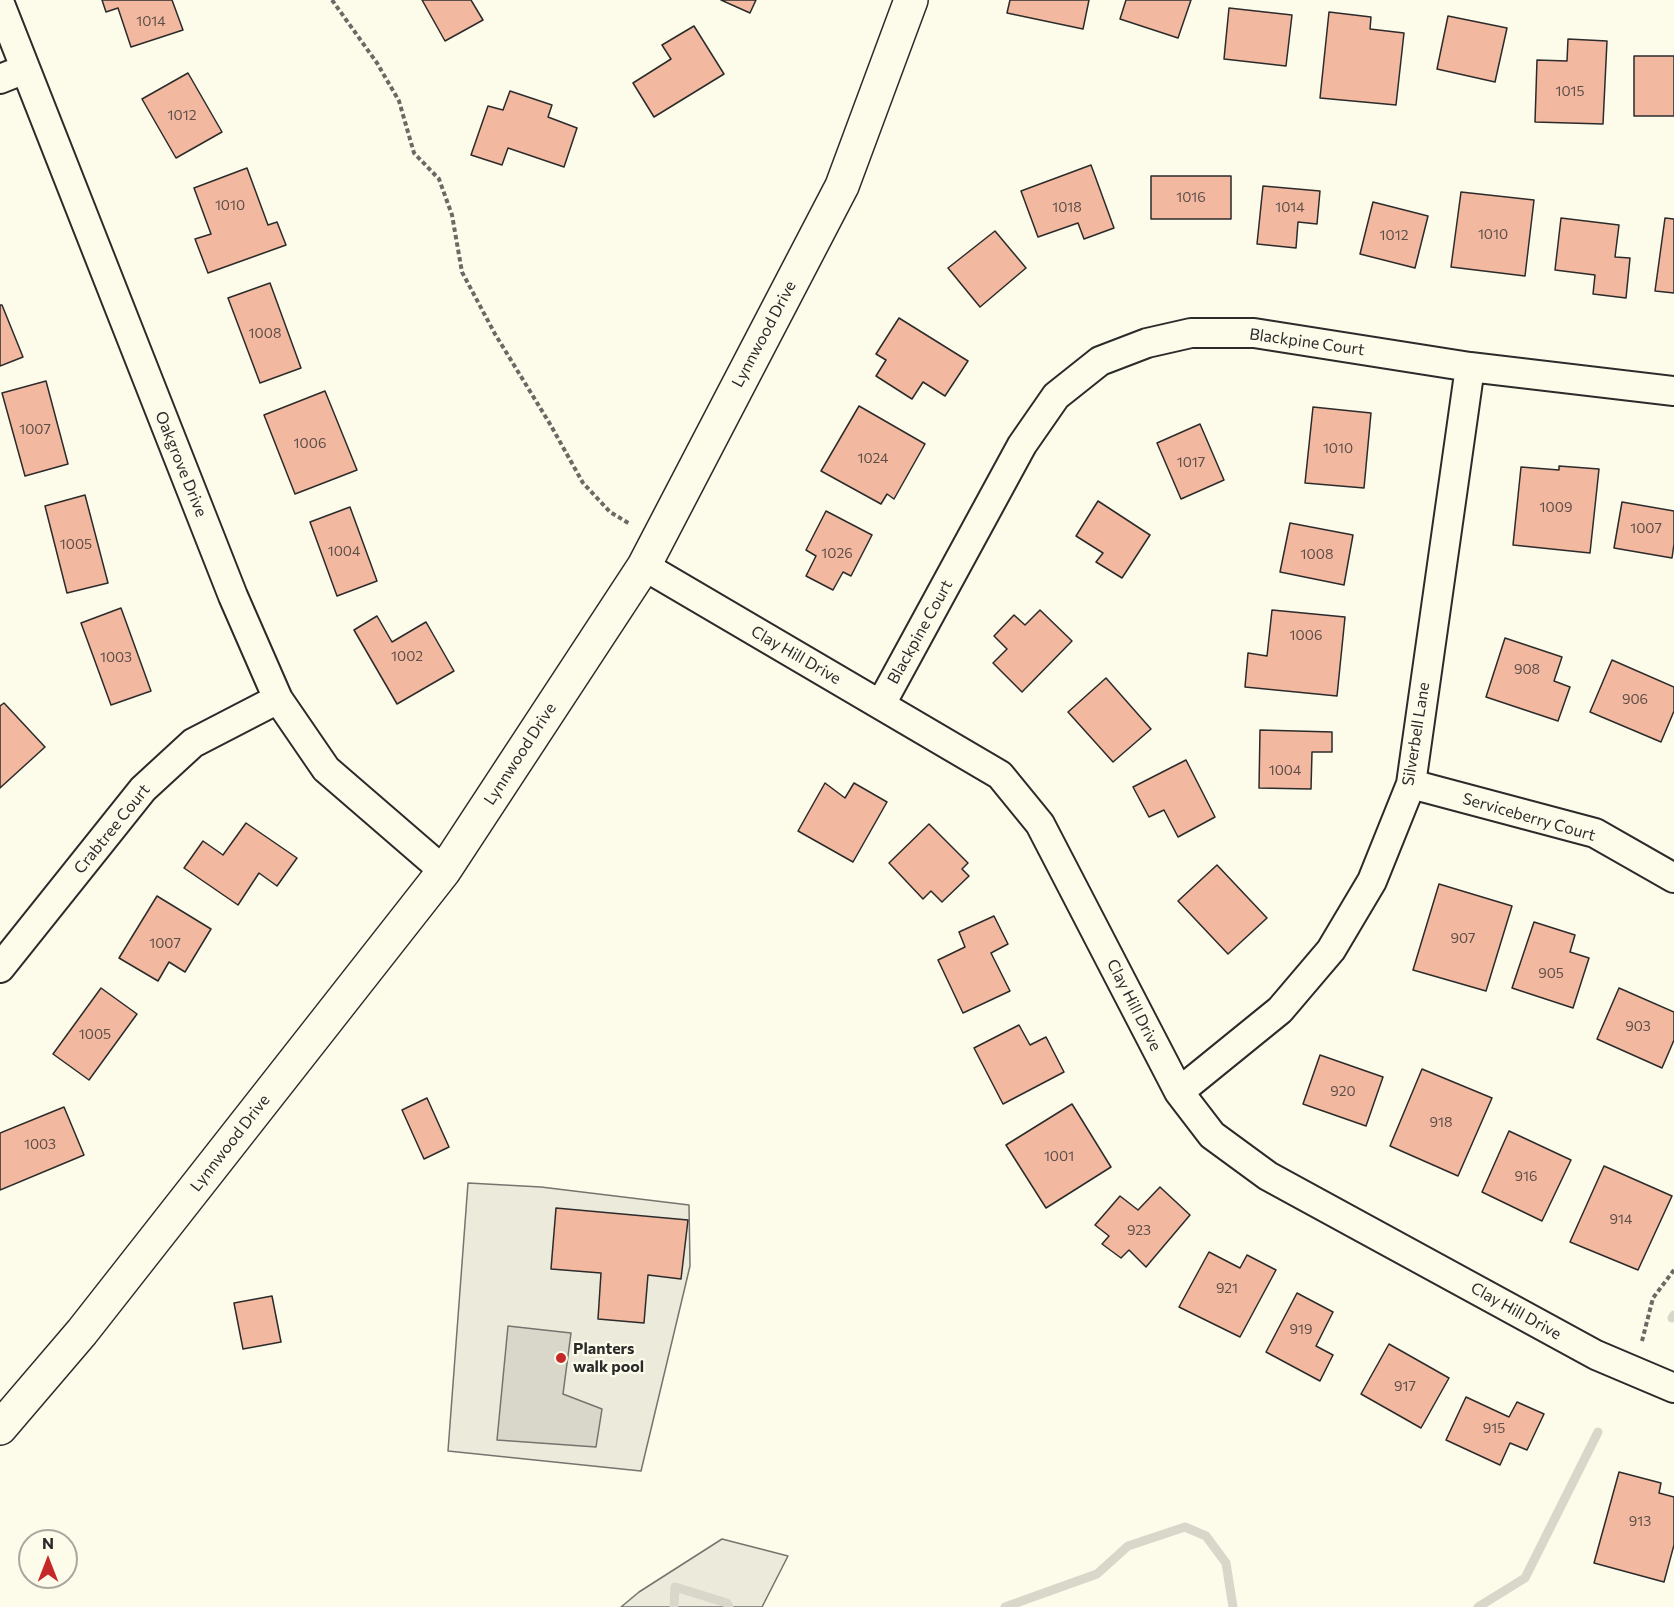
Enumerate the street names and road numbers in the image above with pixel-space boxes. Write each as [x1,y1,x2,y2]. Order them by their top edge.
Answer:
street label: Lynnwood Drive [728,278,800,390]
street label: Blackpine Court [1248,324,1366,360]
street label: Oakgrove Drive [151,408,211,520]
street label: Blackpine Court [883,577,957,687]
street label: Clay Hill Drive [748,622,844,688]
street label: Silverbell Lane [1398,681,1434,787]
street label: Lynnwood Drive [480,699,560,809]
street label: Crabtree Court [70,780,154,878]
street label: Serviceberry Court [1460,789,1598,845]
street label: Clay Hill Drive [1103,956,1165,1054]
street label: Lynnwood Drive [186,1091,274,1195]
street label: Clay Hill Drive [1467,1278,1565,1344]

